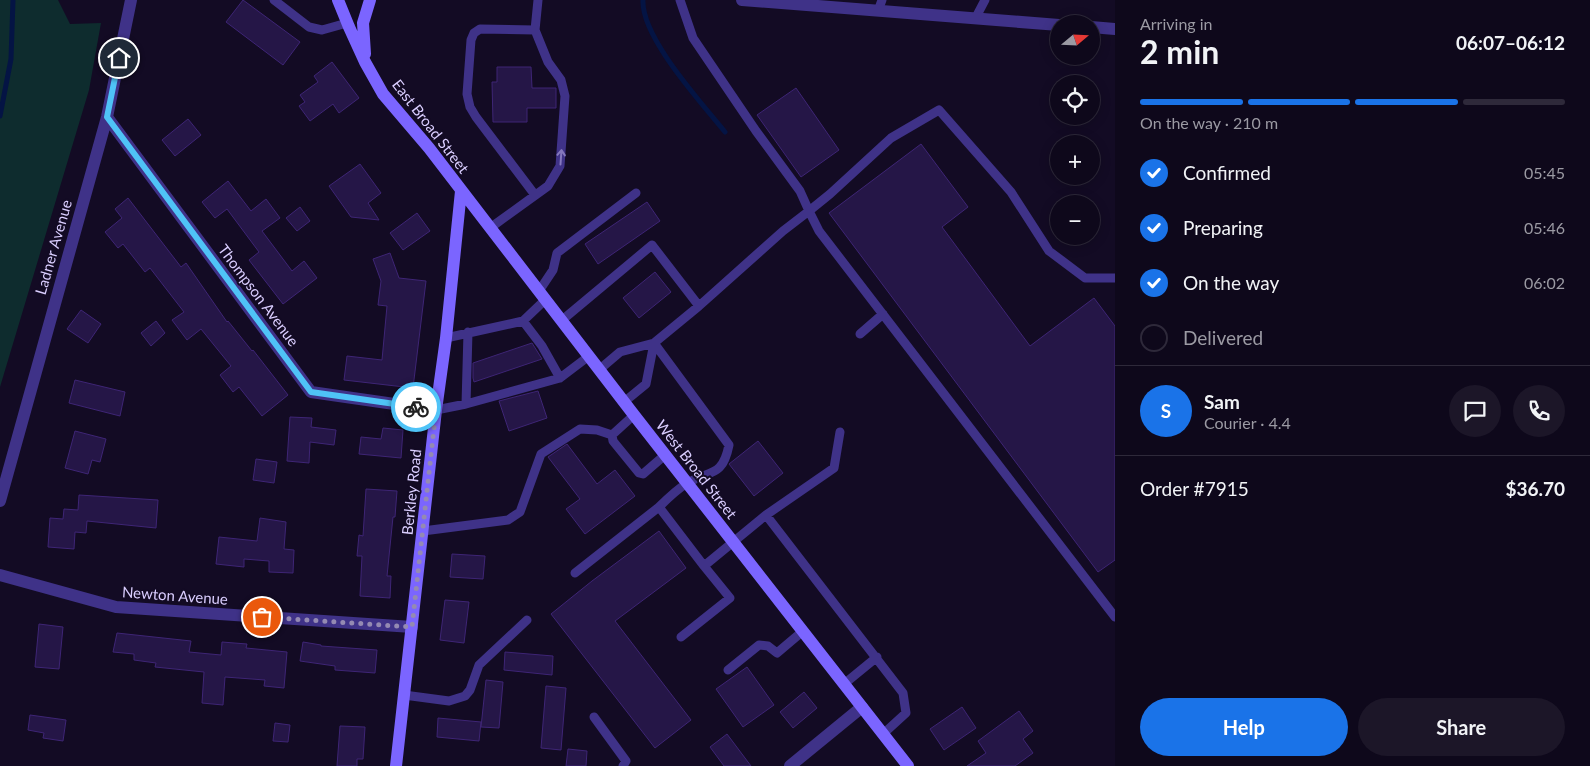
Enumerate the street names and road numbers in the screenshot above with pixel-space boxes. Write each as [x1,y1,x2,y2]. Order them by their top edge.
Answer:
street label: East Broad Street [389,75,474,177]
street label: Ladner Avenue [31,197,75,297]
street label: Thompson Avenue [215,241,303,349]
street label: West Broad Street [653,416,742,523]
street label: Berkley Road [398,448,424,536]
street label: Newton Avenue [121,582,229,608]

